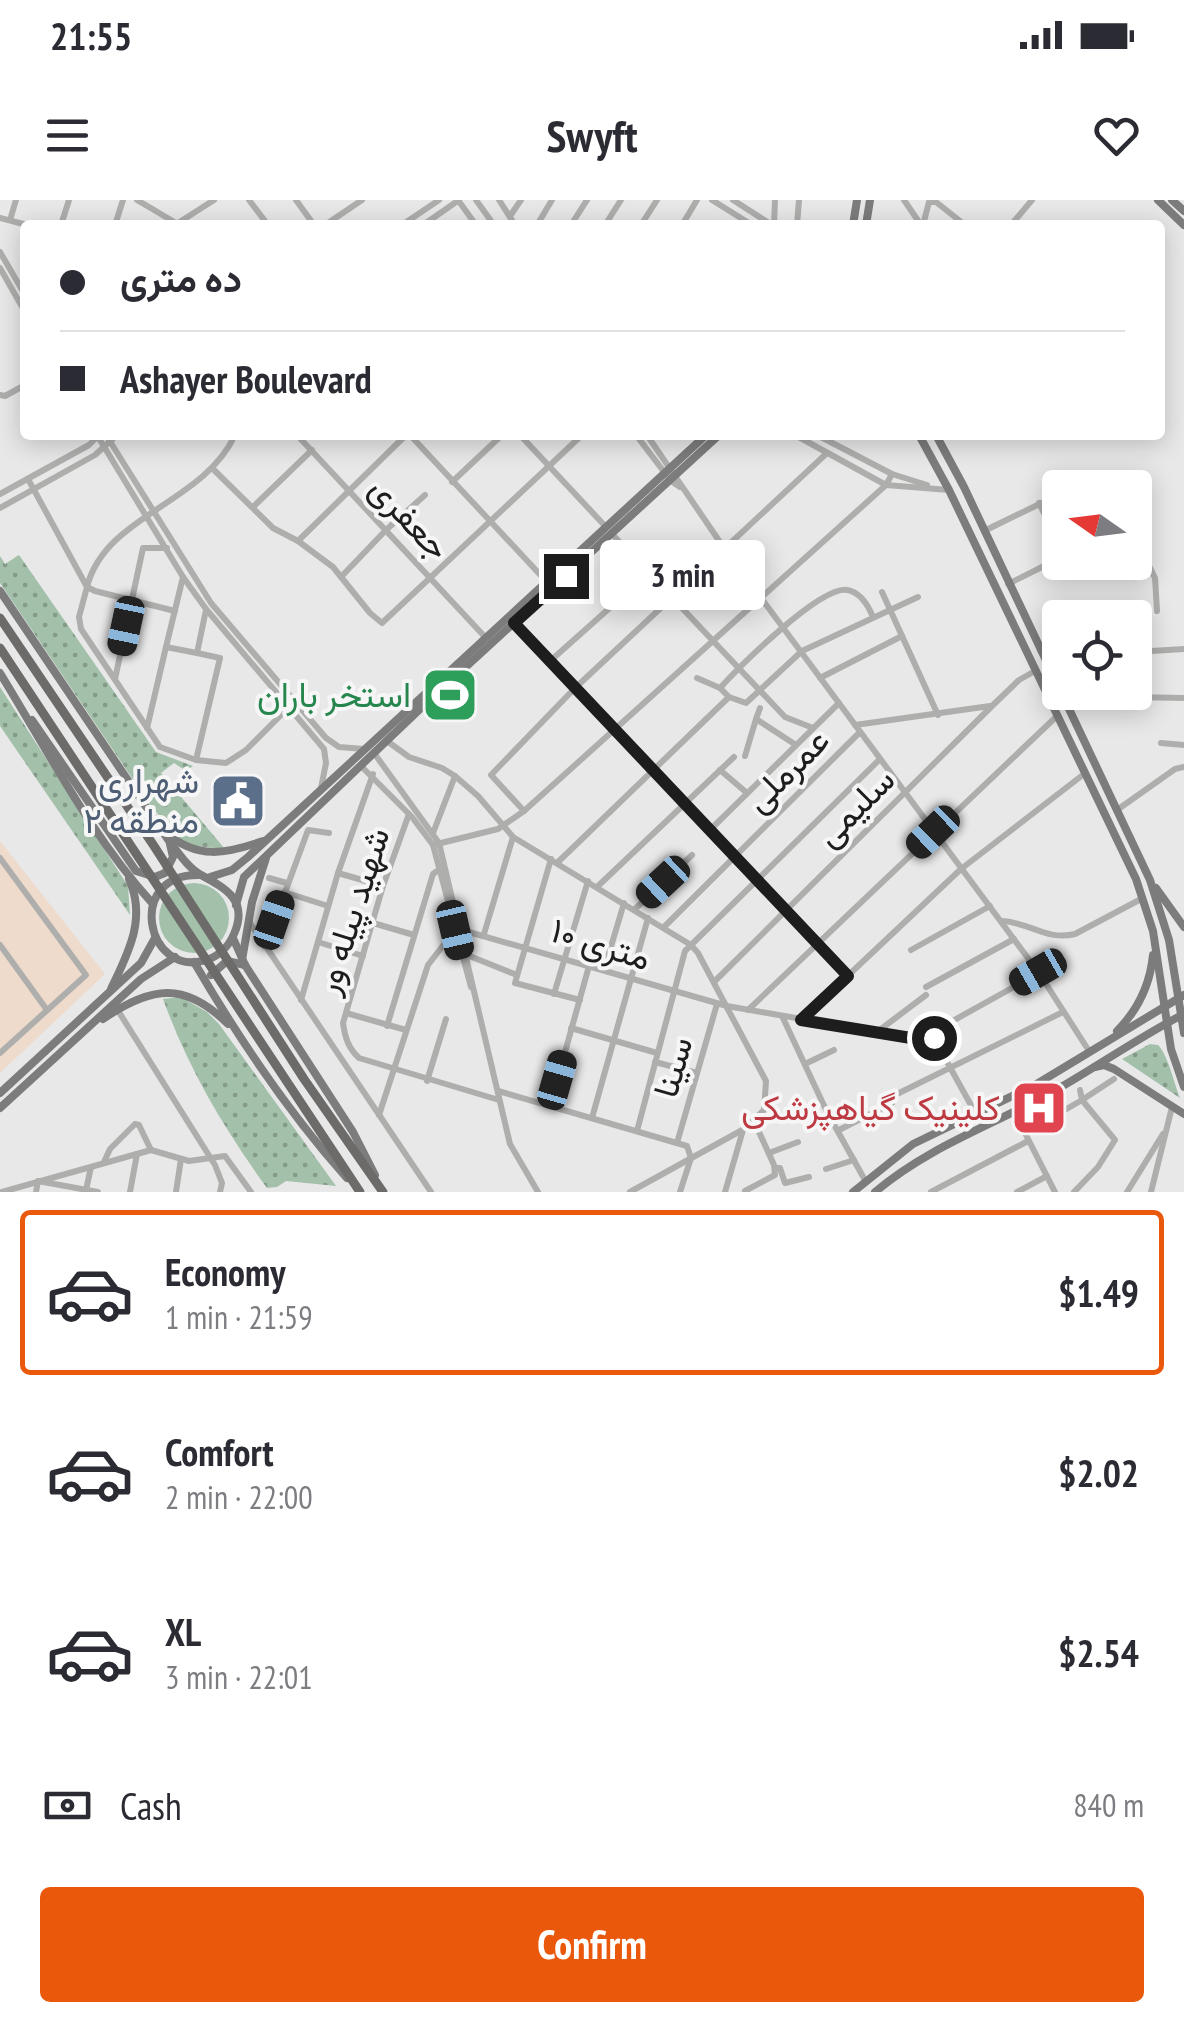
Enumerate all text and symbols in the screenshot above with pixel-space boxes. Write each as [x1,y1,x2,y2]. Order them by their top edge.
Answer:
text: 21:55 [50,11,132,60]
text: Swyft [547,106,638,164]
icon: menu [40,108,95,163]
icon: heart [1089,108,1144,163]
text: ده متری [120,253,242,302]
text: Ashayer Boulevard [120,354,372,403]
street label: جعفری [360,465,461,569]
north arrow [1042,470,1152,580]
map controls [1042,470,1152,710]
callout: 3 min [601,541,766,611]
route end [544,554,589,599]
text: 3 min [650,554,715,596]
car [105,594,147,658]
button: locate [1042,600,1152,710]
sports icon: استخر باران [420,665,480,725]
place label: استخر باران [257,671,411,717]
street label: عمرملی [734,717,838,821]
place label: شهراری منطقه ۲ [84,757,199,843]
street label: سلیمی [805,757,904,856]
public building icon: شهراری منطقه ۲ [208,771,268,831]
car [901,800,965,864]
street label: شهید پیله ور [302,821,402,1002]
car [631,851,695,913]
car [250,887,298,953]
car [434,897,476,963]
street label: ۱۰ متری [546,906,657,980]
car [1005,944,1071,1000]
route start [912,1016,957,1061]
street label: سینا [641,1031,703,1103]
car [534,1047,580,1113]
hospital icon: کلینیک گیاهپزشکی [1009,1078,1069,1138]
place label: کلینیک گیاهپزشکی [741,1084,1000,1132]
text: Economy [165,1247,285,1296]
icon: car [45,1248,135,1338]
text: $1.49 [1058,1268,1139,1317]
text: 1 min · 21:59 [165,1296,313,1338]
text: Comfort [165,1427,274,1476]
icon: car [45,1428,135,1518]
text: $2.02 [1058,1448,1139,1497]
text: 2 min · 22:00 [165,1476,313,1518]
text: XL [165,1607,201,1656]
icon: car [45,1608,135,1698]
text: $2.54 [1058,1628,1139,1677]
text: 3 min · 22:01 [165,1656,313,1698]
icon: cash [40,1778,95,1833]
text: Cash [120,1781,182,1830]
text: 840 m [1073,1784,1144,1826]
button: Confirm [40,1887,1144,2002]

